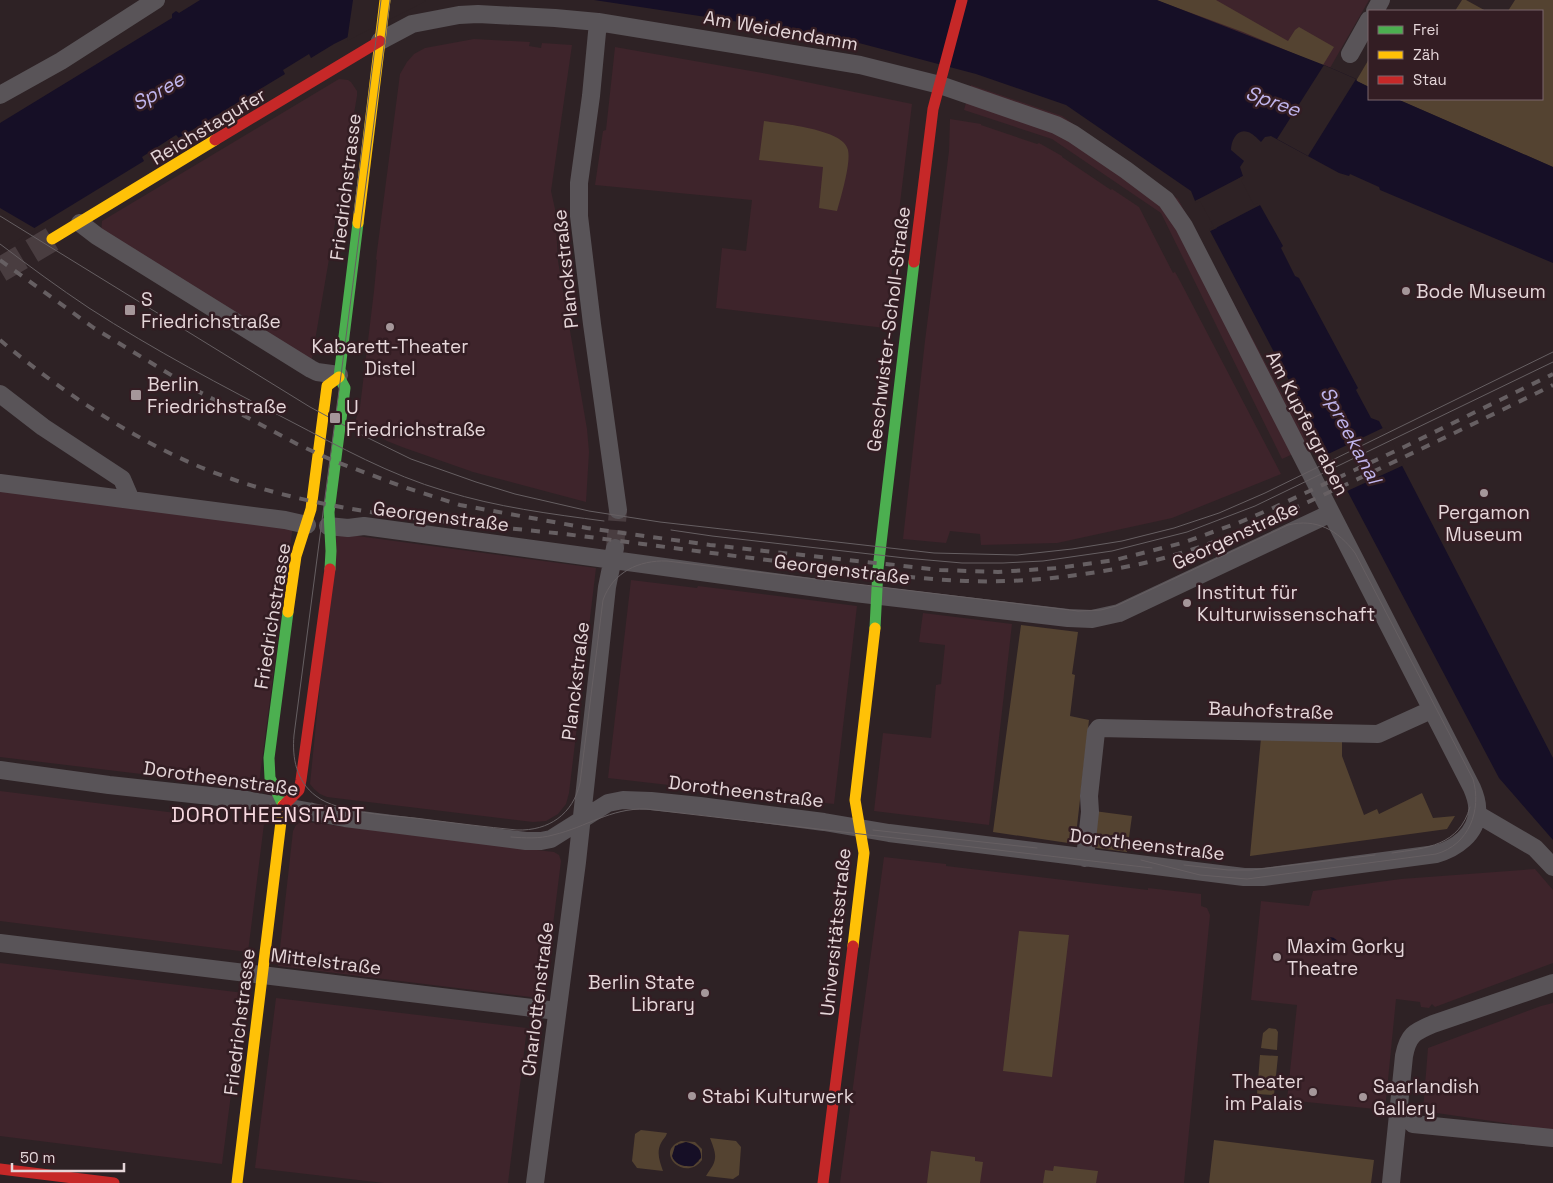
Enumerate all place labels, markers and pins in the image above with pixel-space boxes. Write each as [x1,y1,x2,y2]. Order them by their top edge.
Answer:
place label: Bode Museum [1416,279,1546,304]
marker: Bode Museum [1400,285,1412,297]
place label: S Friedrichstraße [141,287,281,334]
marker: S Friedrichstraße [123,303,137,317]
marker: Kabarett-Theater Distel [384,321,396,333]
place label: Kabarett-Theater Distel [312,334,468,381]
place label: Berlin Friedrichstraße [147,372,287,419]
marker: Berlin Friedrichstraße [129,388,143,402]
place label: U Friedrichstraße [346,395,486,442]
marker: U Friedrichstraße [328,411,342,425]
marker: Pergamon Museum [1478,487,1490,499]
place label: Pergamon Museum [1438,500,1530,547]
place label: Institut für Kulturwissenschaft [1197,580,1375,627]
marker: Institut für Kulturwissenschaft [1181,597,1193,609]
place label: Maxim Gorky Theatre [1287,934,1405,981]
marker: Maxim Gorky Theatre [1271,951,1283,963]
place label: Berlin State Library [588,970,695,1017]
marker: Berlin State Library [699,987,711,999]
place label: Theater im Palais [1225,1069,1303,1116]
place label: Saarlandish Gallery [1373,1074,1479,1121]
place label: Stabi Kulturwerk [702,1084,854,1109]
marker: Theater im Palais [1307,1086,1319,1098]
marker: Stabi Kulturwerk [686,1090,698,1102]
marker: Saarlandish Gallery [1357,1091,1369,1103]

